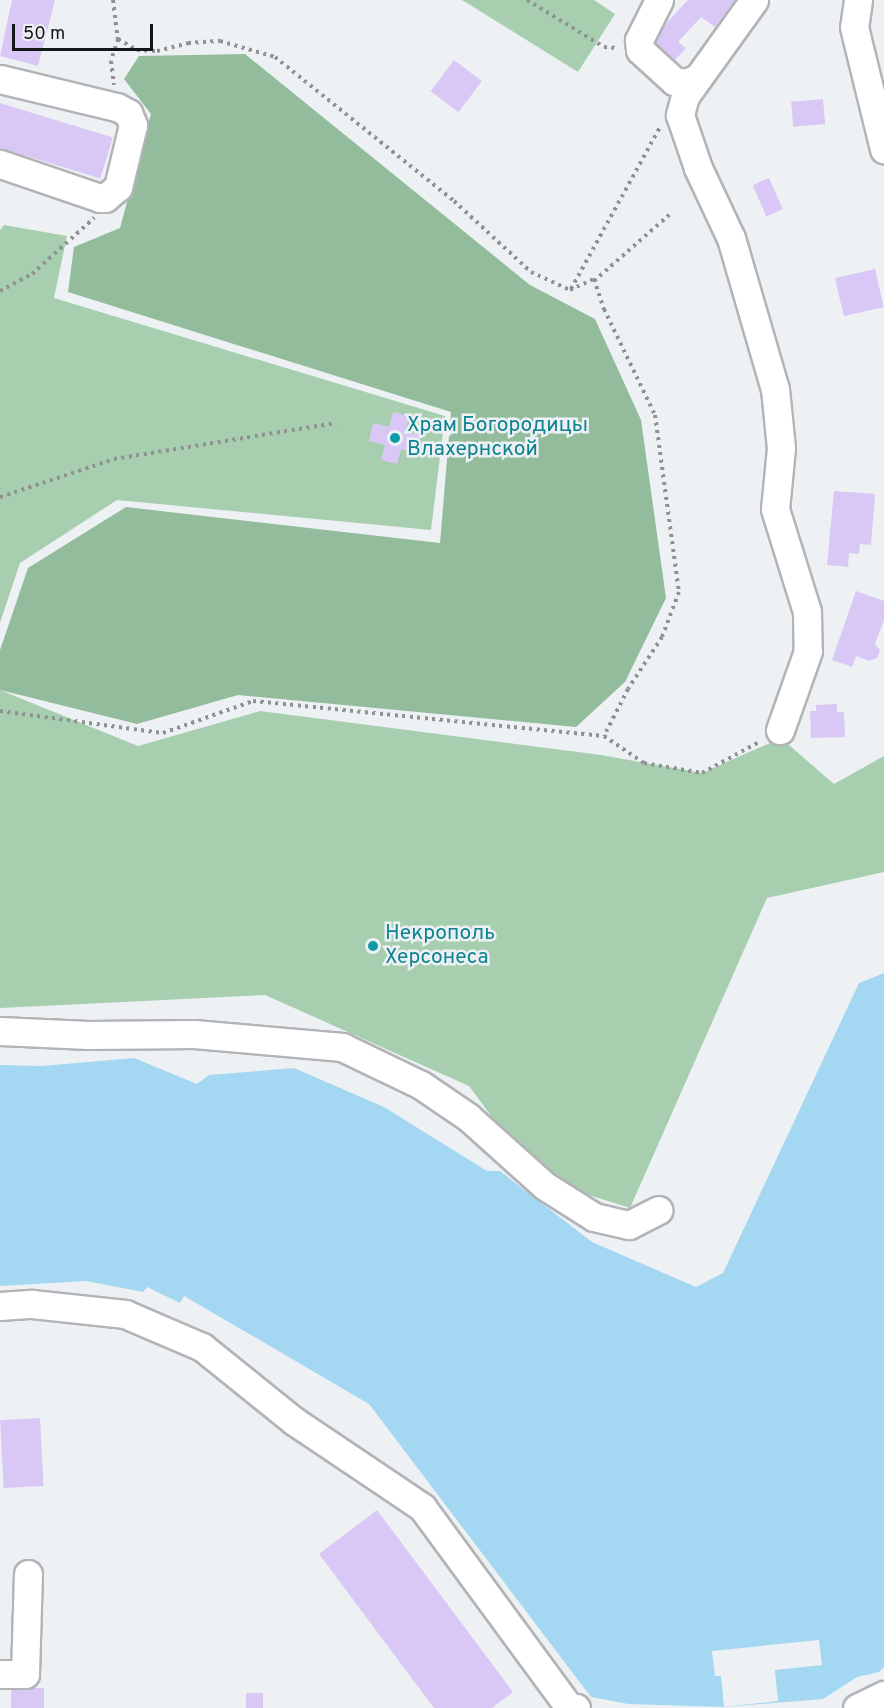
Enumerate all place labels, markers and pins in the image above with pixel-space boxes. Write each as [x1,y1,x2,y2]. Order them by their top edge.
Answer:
place label: Храм Богородицы Влахернской [407,413,588,463]
marker: Храм Богородицы Влахернской [388,431,402,445]
place label: Некрополь Херсонеса [385,921,495,971]
marker: Некрополь Херсонеса [366,939,380,953]

